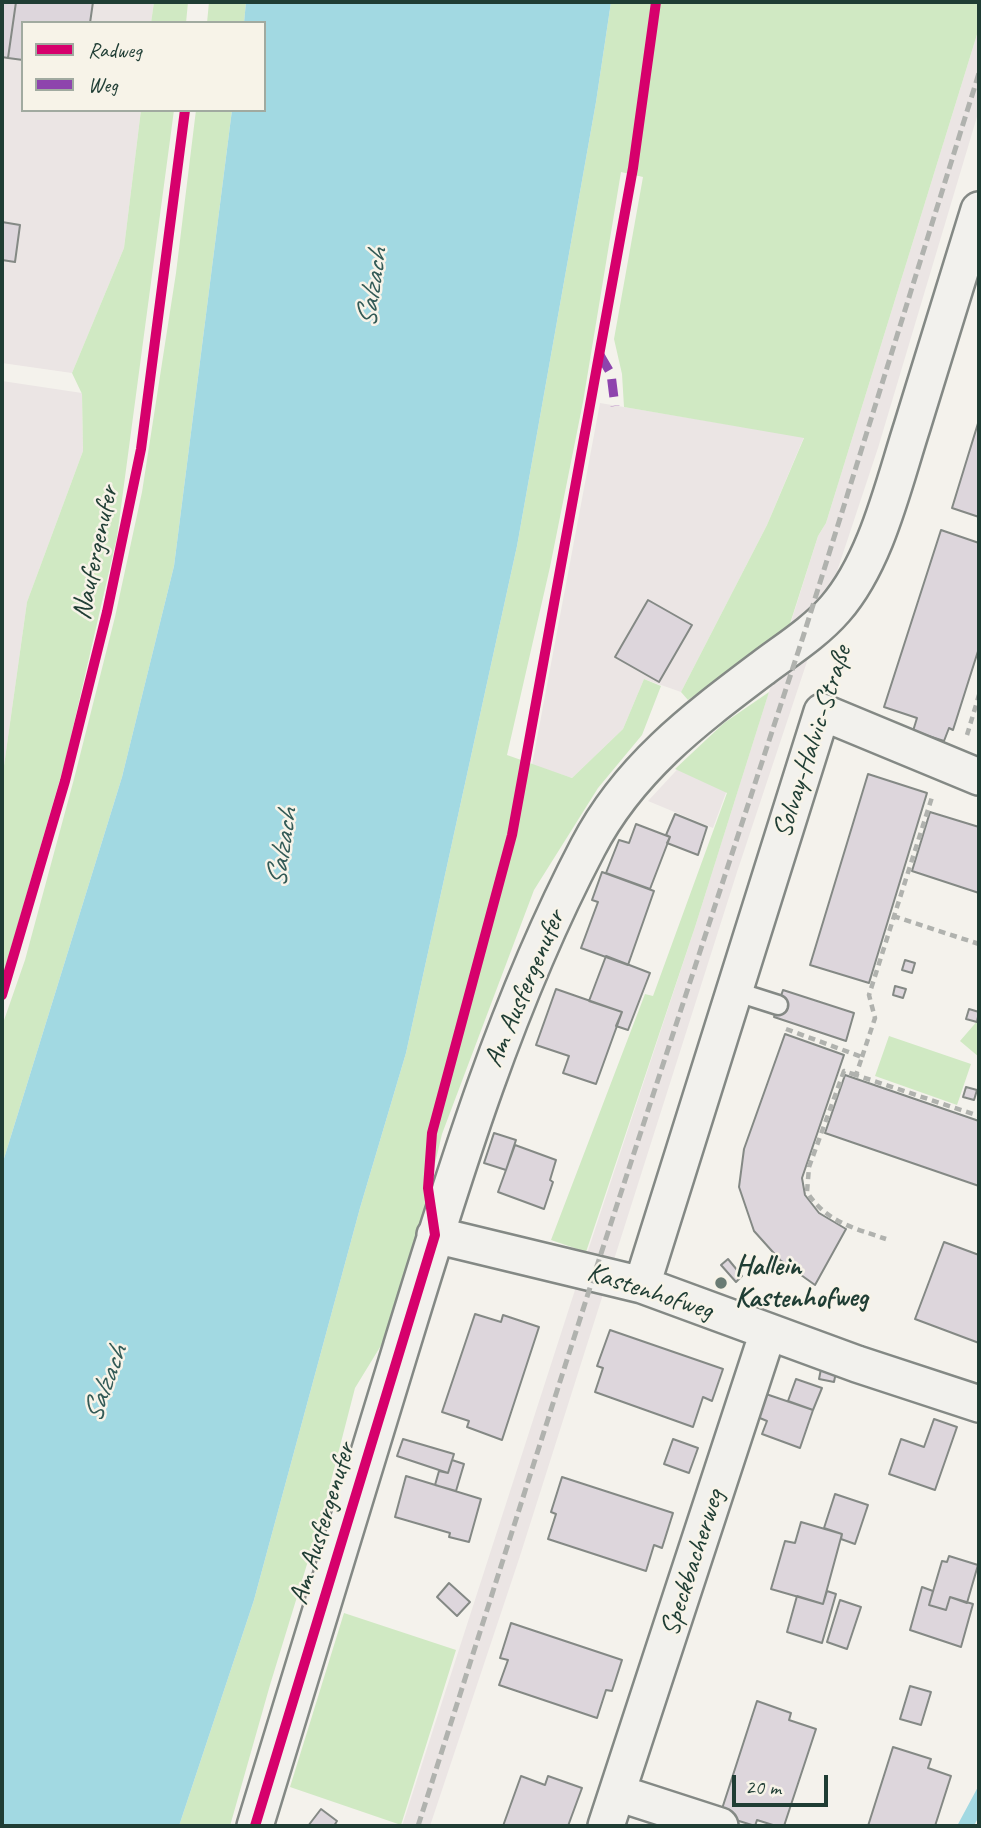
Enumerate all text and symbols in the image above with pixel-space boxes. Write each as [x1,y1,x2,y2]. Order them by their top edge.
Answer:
legend [21,21,266,112]
text: Radweg [88,37,142,63]
text: Weg [88,72,118,98]
water label: Salzach [349,246,397,330]
street label: Naufergenufer [65,483,127,623]
street label: Solvay-Halvic-Straße [766,642,860,842]
water label: Salzach [259,806,307,890]
street label: Am Ausfergenufer [477,906,573,1072]
place label: Hallein Kastenhofweg [735,1250,868,1316]
street label: Kastenhofweg [583,1256,717,1328]
marker: Hallein Kastenhofweg [713,1275,729,1291]
water label: Salzach [75,1341,137,1427]
street label: Am Ausfergenufer [283,1439,363,1609]
street label: Speckbacherweg [654,1486,732,1640]
scale bar [736,1762,832,1806]
text: 20 m [745,1774,781,1800]

